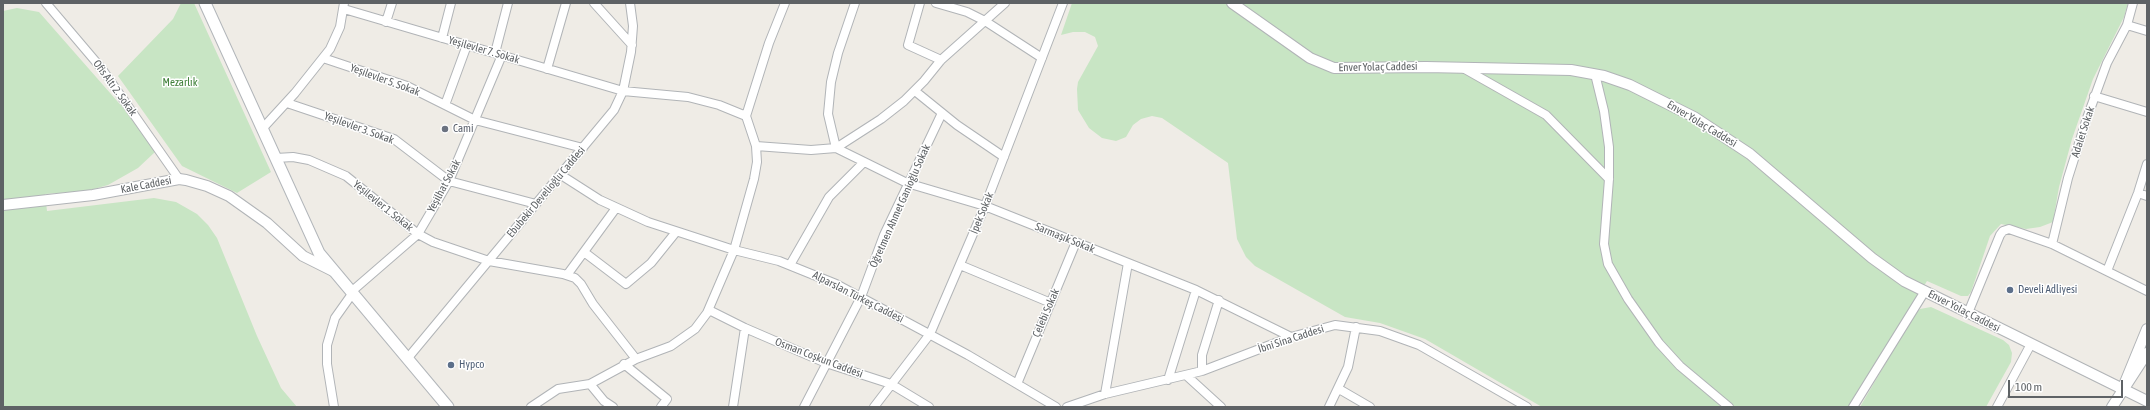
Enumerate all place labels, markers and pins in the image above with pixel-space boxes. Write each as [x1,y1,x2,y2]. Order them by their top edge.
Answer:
place label: Cami [453,122,474,136]
marker: Cami [440,124,450,134]
place label: Develi Adliyesi [2018,283,2077,297]
marker: Develi Adliyesi [2005,285,2015,295]
place label: Hypco [459,358,484,372]
marker: Hypco [446,360,456,370]

